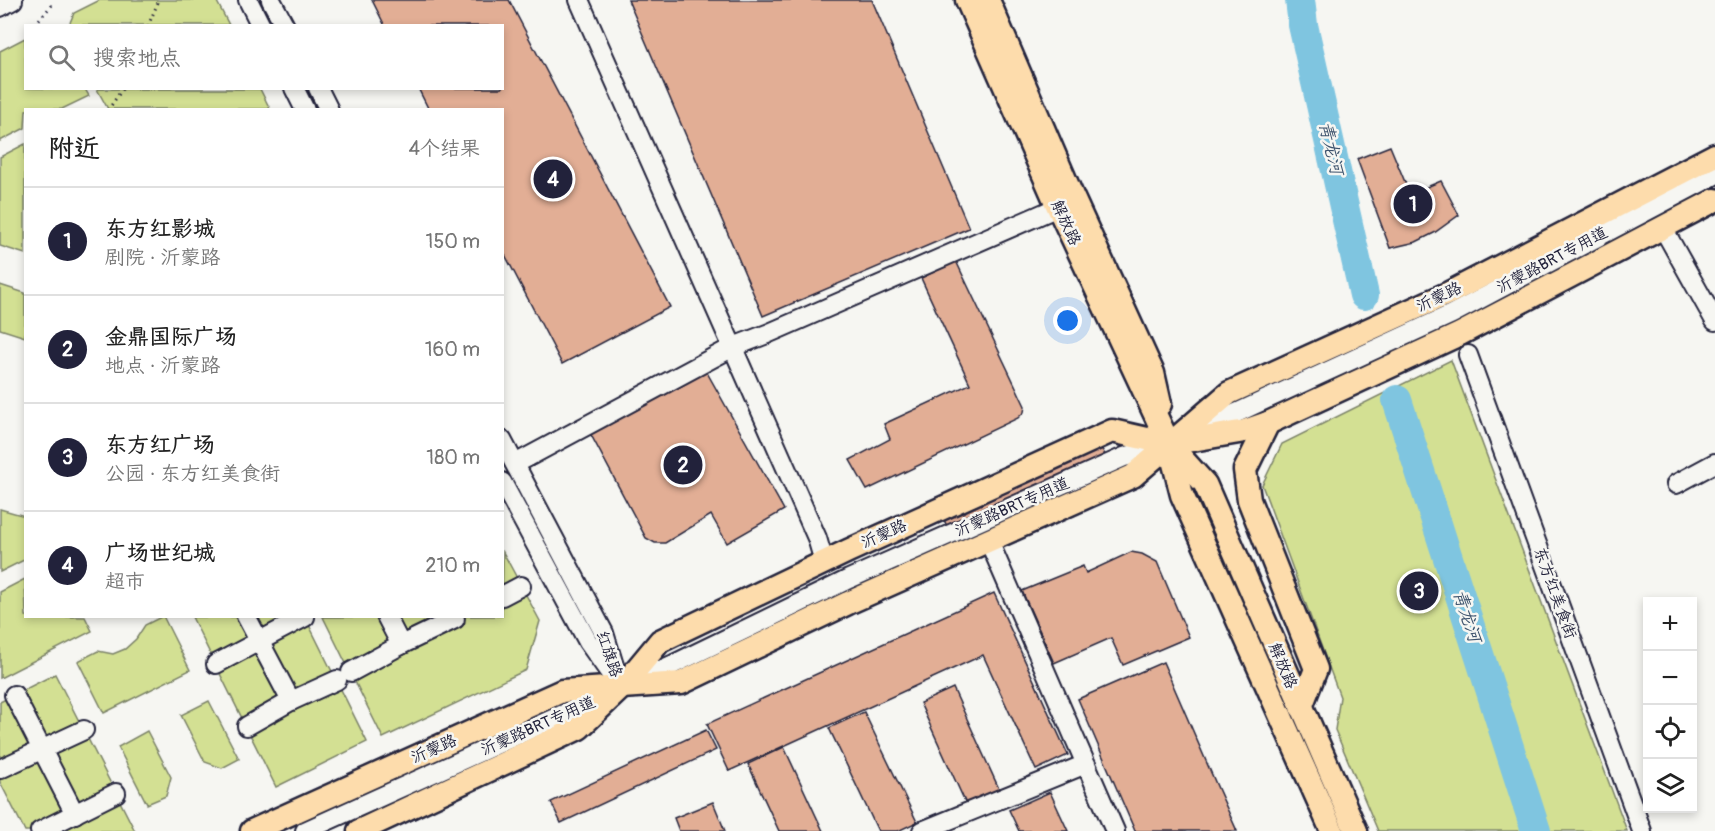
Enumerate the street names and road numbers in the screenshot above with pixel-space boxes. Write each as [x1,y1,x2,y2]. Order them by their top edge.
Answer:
street label: 解放路 [1047,197,1085,249]
street label: 沂蒙路BRT专用道 [1493,222,1611,298]
street label: 沂蒙路 [1413,277,1465,317]
street label: 沂蒙路BRT专用道 [952,473,1072,541]
street label: 沂蒙路 [858,515,910,553]
street label: 东方红美食街 [1529,544,1581,642]
street label: 红旗路 [592,628,626,680]
street label: 解放路 [1264,640,1302,692]
street label: 沂蒙路BRT专用道 [478,692,598,760]
street label: 沂蒙路 [408,730,460,768]

